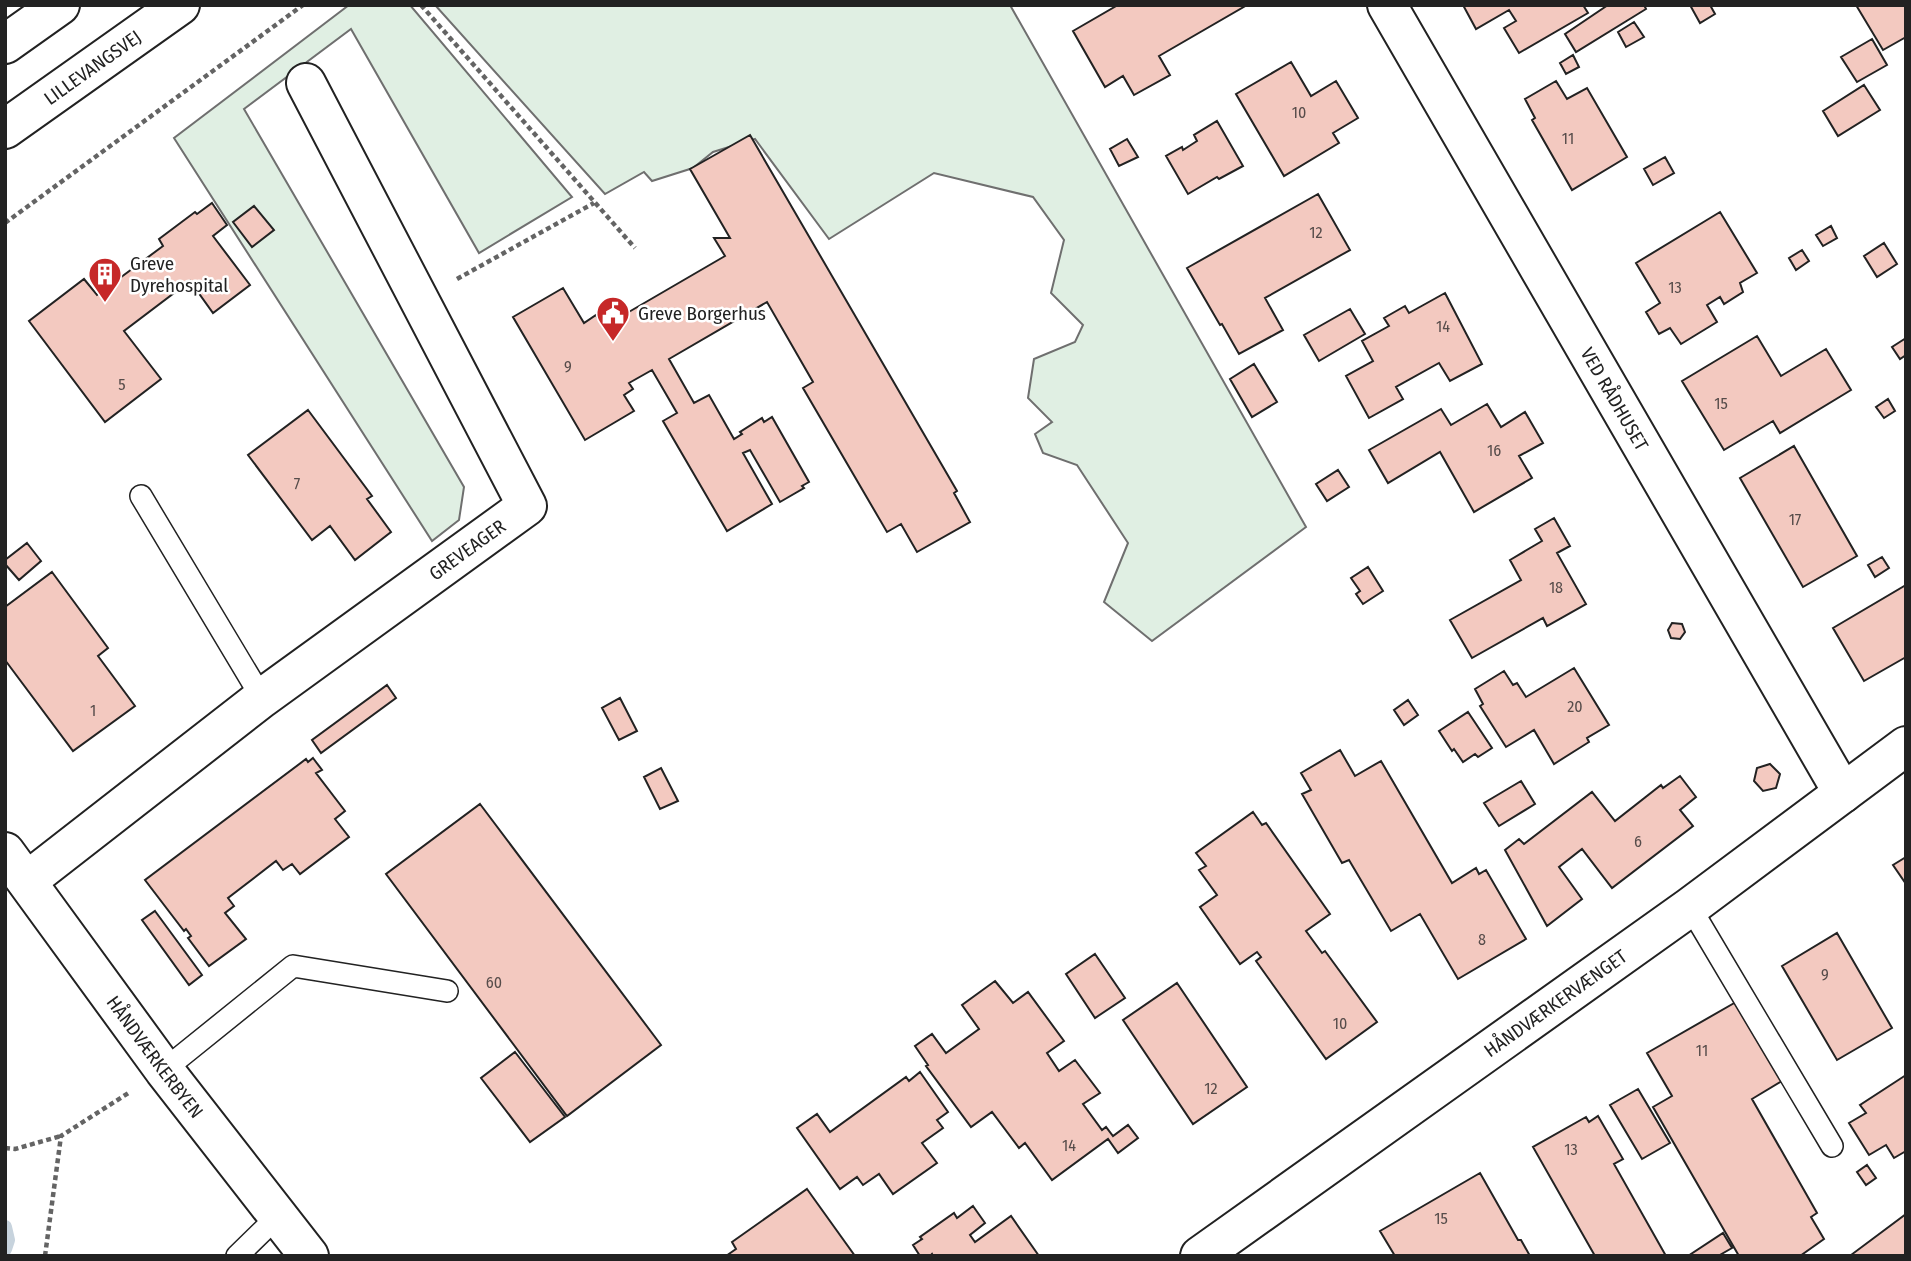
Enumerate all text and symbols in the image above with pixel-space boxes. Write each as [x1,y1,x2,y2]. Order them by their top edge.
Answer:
street label: LILLEVANGSVEJ [40,25,146,110]
house number: 10 [1292,103,1306,122]
house number: 11 [1562,129,1574,148]
house number: 12 [1309,223,1323,242]
place label: Greve Dyrehospital [130,252,228,297]
building icon: Greve Dyrehospital [86,255,124,304]
house number: 13 [1668,278,1682,297]
public building icon: Greve Borgerhus [594,294,632,343]
place label: Greve Borgerhus [638,302,766,325]
house number: 14 [1436,317,1450,336]
street label: VED RÅDHUSET [1576,343,1653,455]
house number: 9 [564,357,572,376]
house number: 5 [118,375,126,394]
house number: 15 [1714,394,1728,413]
house number: 16 [1487,441,1501,460]
house number: 7 [294,474,301,493]
house number: 17 [1789,510,1802,529]
street label: GREVEAGER [425,515,510,585]
house number: 18 [1549,578,1563,597]
house number: 20 [1567,697,1583,716]
house number: 1 [90,701,96,720]
house number: 6 [1634,832,1642,851]
house number: 8 [1478,930,1486,949]
street label: HÅNDVÆRKERVÆNGET [1480,945,1631,1062]
house number: 9 [1821,965,1829,984]
house number: 60 [486,973,502,992]
street label: HÅNDVÆRKERBYEN [102,992,208,1123]
house number: 10 [1333,1014,1347,1033]
house number: 11 [1696,1041,1708,1060]
house number: 12 [1204,1079,1218,1098]
house number: 14 [1062,1136,1076,1155]
house number: 13 [1564,1140,1578,1159]
house number: 15 [1434,1209,1448,1228]

